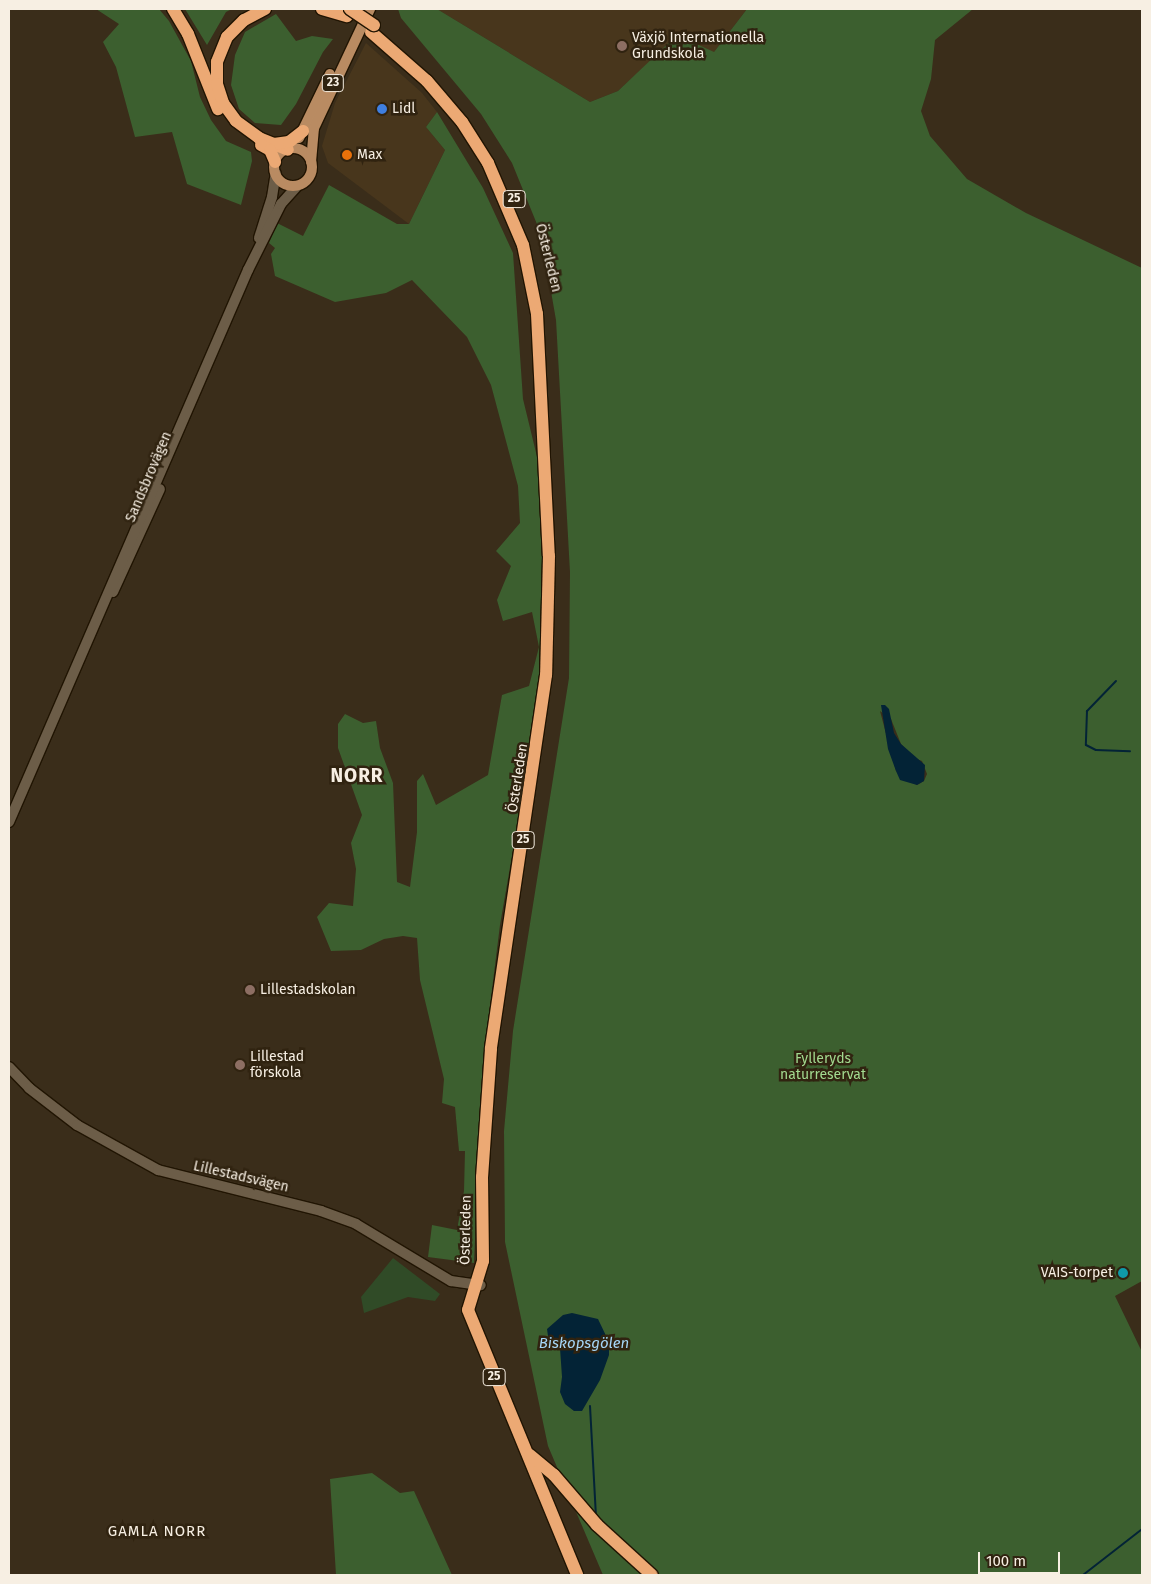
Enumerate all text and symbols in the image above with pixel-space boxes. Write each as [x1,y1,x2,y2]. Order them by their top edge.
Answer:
place label: Växjö Internationella Grundskola [632,30,764,62]
marker: Växjö Internationella Grundskola [616,40,628,52]
road number: 23 [322,74,344,92]
place label: Lidl [392,101,415,117]
marker: Lidl [376,103,388,115]
place label: Max [357,147,382,163]
marker: Max [341,149,353,161]
road number: 25 [502,190,526,208]
street label: Österleden [531,222,565,294]
street label: Sandsbrovägen [122,429,176,525]
street label: Österleden [504,742,532,814]
district label: NORR [330,765,384,787]
road number: 25 [510,830,536,850]
place label: Lillestadskolan [260,982,356,998]
marker: Lillestadskolan [244,984,256,996]
place label: Lillestad förskola [250,1049,304,1082]
park label: Fylleryds naturreservat [780,1051,866,1084]
marker: Lillestad förskola [234,1059,246,1071]
street label: Lillestadsvägen [192,1158,290,1196]
street label: Österleden [457,1195,475,1265]
place label: VAIS-torpet [1041,1265,1113,1281]
marker: VAIS-torpet [1117,1267,1129,1279]
water label: Biskopsgölen [539,1335,629,1353]
road number: 25 [482,1368,506,1386]
district label: GAMLA NORR [106,1523,208,1541]
scale bar [981,1542,1064,1574]
text: 100 m [986,1552,1026,1570]

